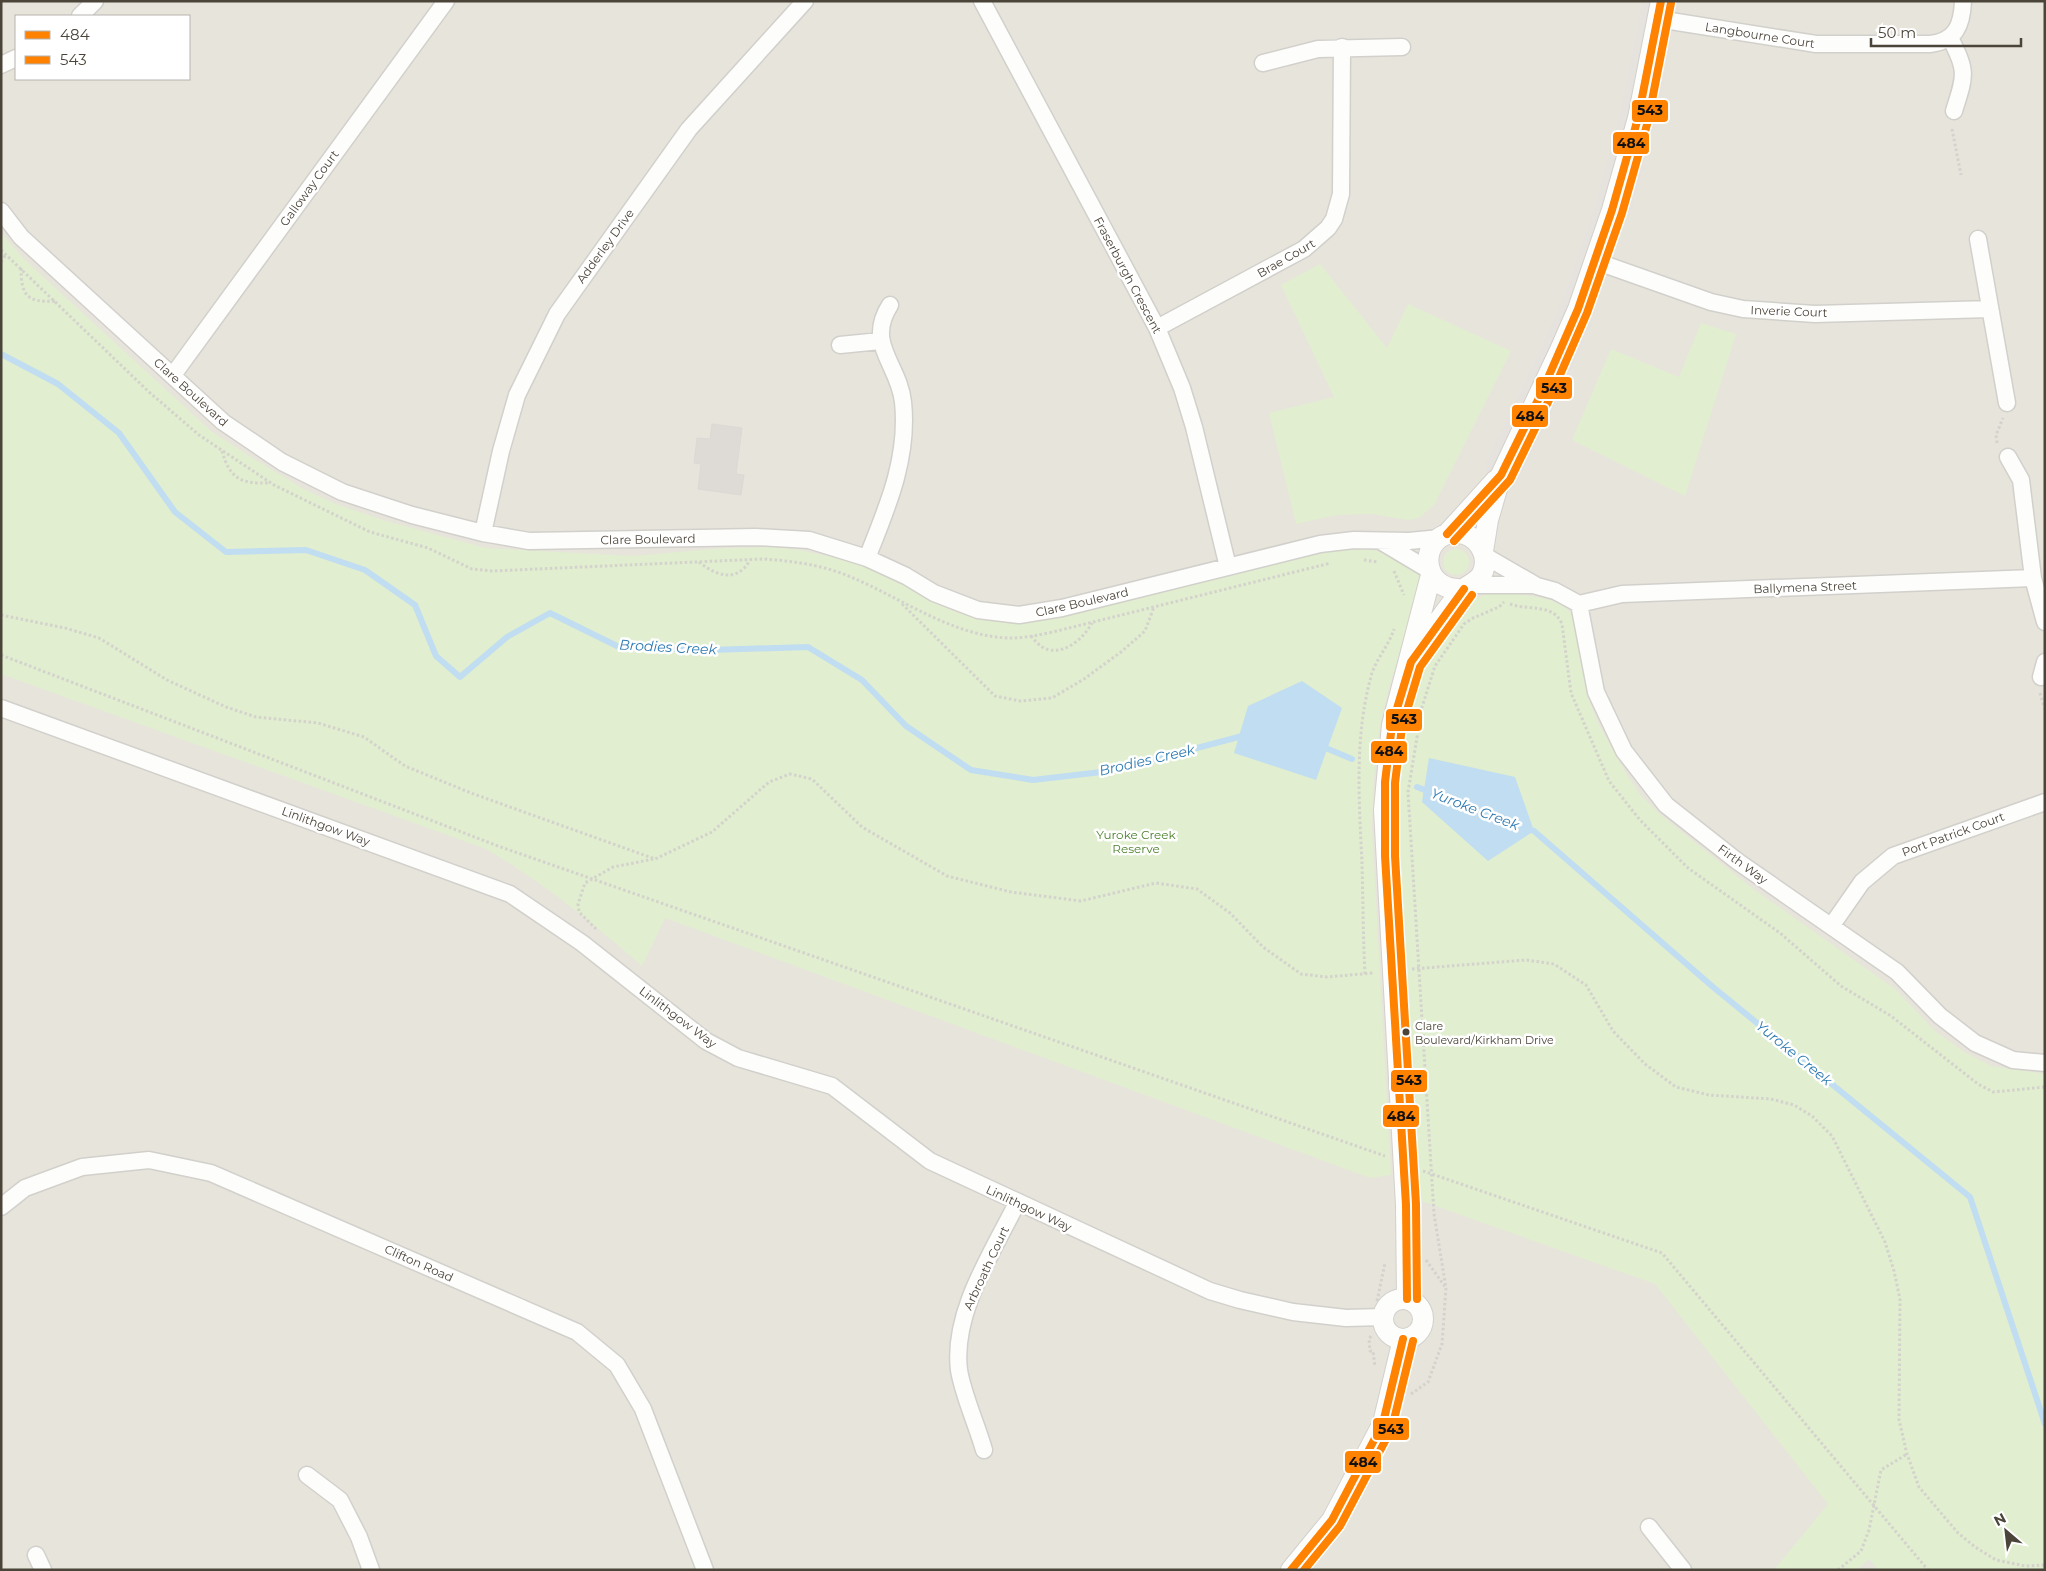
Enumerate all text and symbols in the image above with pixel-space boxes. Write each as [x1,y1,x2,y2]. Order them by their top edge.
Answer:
legend [15,15,190,80]
scale bar [1871,15,2021,47]
street label: Langbourne Court [1704,19,1816,51]
text: 50 m [1878,23,1916,42]
text: 484 [60,25,90,44]
text: 543 [60,50,87,69]
line badge: 543 [1631,99,1669,123]
text: 543 [1637,101,1663,119]
line badge: 484 [1612,131,1650,155]
text: 484 [1617,134,1646,152]
street label: Galloway Court [276,147,342,229]
street label: Adderley Drive [573,206,637,286]
street label: Fraserburgh Crescent [1091,214,1165,336]
street label: Brae Court [1254,235,1318,281]
street label: Inverie Court [1750,302,1828,320]
street label: Clare Boulevard [151,355,231,429]
line badge: 543 [1535,376,1573,400]
text: 543 [1541,379,1567,397]
line badge: 484 [1511,404,1549,428]
text: 484 [1516,407,1545,425]
street label: Clare Boulevard [600,531,696,547]
street label: Ballymena Street [1753,578,1857,596]
street label: Clare Boulevard [1034,584,1130,620]
water label: Brodies Creek [619,635,718,659]
line badge: 543 [1385,708,1423,732]
text: 543 [1391,710,1417,728]
water label: Brodies Creek [1097,740,1197,780]
line badge: 484 [1370,740,1408,764]
text: 484 [1375,742,1404,760]
water label: Yuroke Creek [1428,784,1522,834]
street label: Linlithgow Way [280,803,373,849]
street label: Port Patrick Court [1900,808,2006,860]
park label: Yuroke Creek Reserve [1096,827,1177,856]
street label: Firth Way [1715,841,1771,887]
street label: Linlithgow Way [636,983,720,1051]
water label: Yuroke Creek [1752,1017,1836,1090]
place label: Clare Boulevard/Kirkham Drive [1415,1019,1554,1047]
marker: Clare Boulevard/Kirkham Drive [1401,1027,1411,1037]
line badge: 543 [1390,1069,1428,1093]
text: 543 [1396,1071,1422,1089]
line badge: 484 [1382,1104,1420,1128]
text: 484 [1387,1107,1416,1125]
street label: Linlithgow Way [984,1182,1075,1235]
street label: Arbroath Court [960,1224,1012,1312]
street label: Clifton Road [382,1241,456,1285]
line badge: 543 [1372,1417,1410,1441]
text: 543 [1378,1420,1404,1438]
line badge: 484 [1344,1450,1382,1474]
text: 484 [1349,1453,1378,1471]
north arrow [1981,1506,2031,1556]
text: N [1991,1509,2009,1530]

